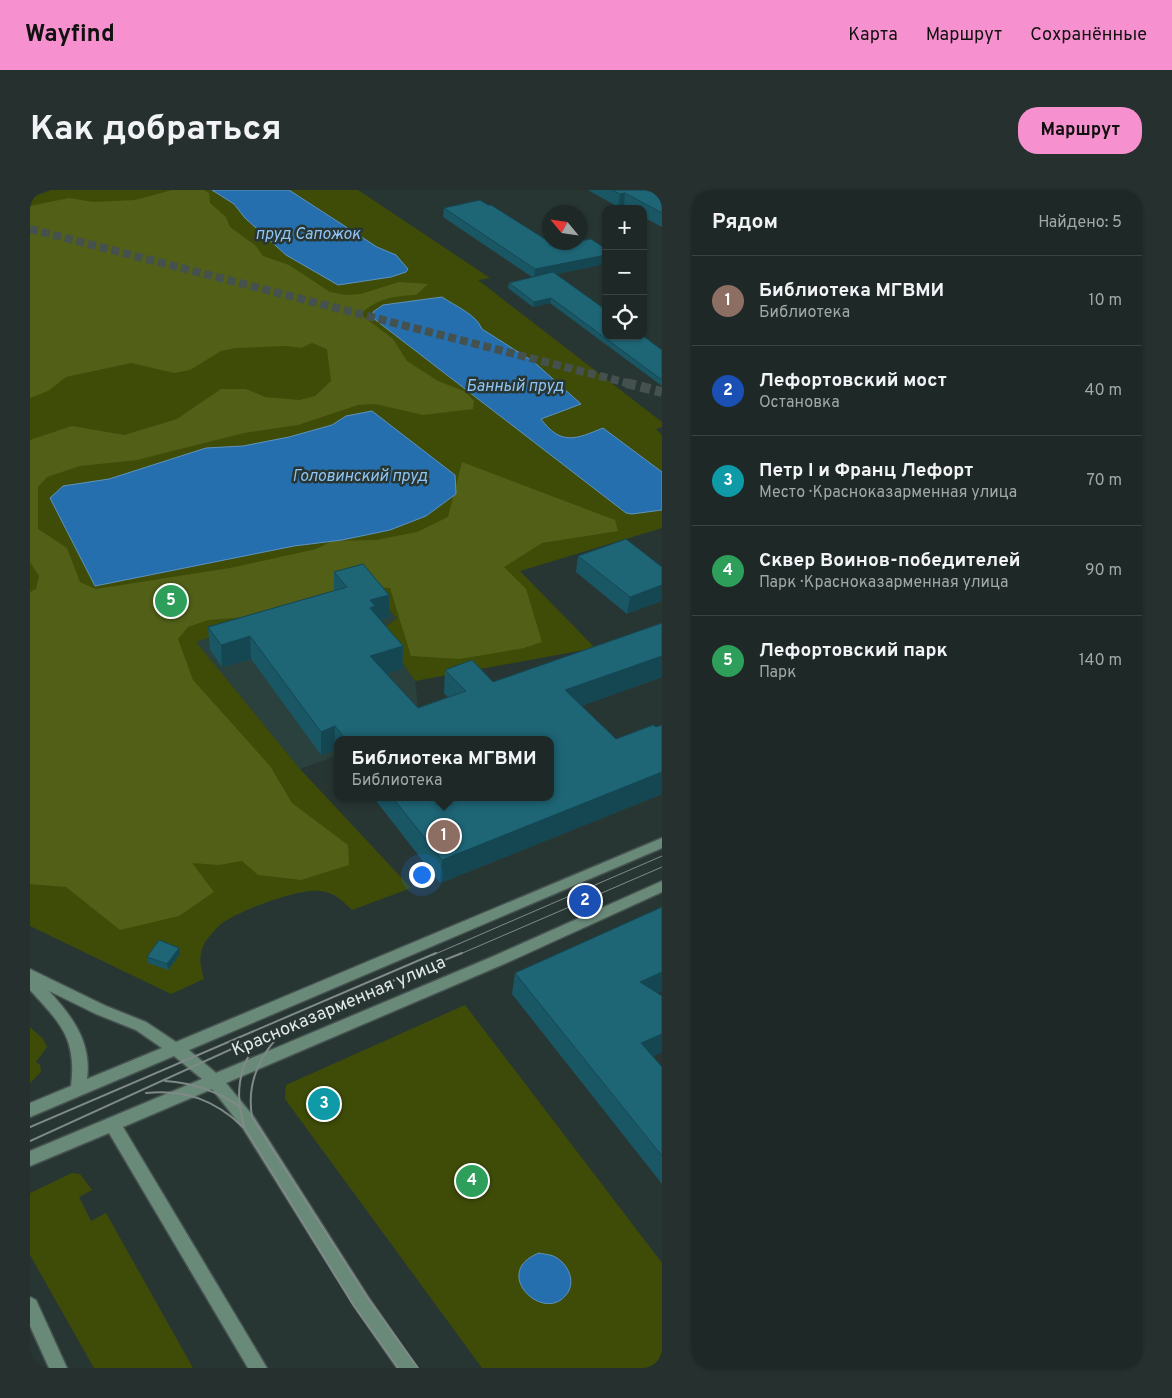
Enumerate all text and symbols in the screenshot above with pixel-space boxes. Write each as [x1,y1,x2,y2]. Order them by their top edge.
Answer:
text: Wayfind [25,20,115,50]
text: Карта [848,24,898,47]
text: Маршрут [926,24,1002,47]
text: Сохранённые [1030,24,1147,47]
button: Маршрут [1018,107,1142,154]
text: Как добраться [30,108,282,152]
north arrow [542,205,587,250]
map controls [602,205,647,340]
button: + [602,205,647,250]
text: Рядом [712,209,778,236]
text: Найдено: 5 [1038,213,1122,233]
water label: пруд Сапожок [255,225,362,245]
button: − [602,250,647,295]
text: Библиотека МГВМИ [759,279,944,303]
text: 1 [725,291,731,311]
text: 10 m [1088,291,1122,311]
button: locate [602,295,647,340]
text: Библиотека [759,303,850,323]
text: Лефортовский мост [759,369,947,393]
water label: Банный пруд [466,377,564,397]
text: 2 [723,381,733,401]
text: 40 m [1084,381,1122,401]
text: Остановка [759,393,840,413]
text: Петр I и Франц Лефорт [759,459,973,483]
water label: Головинский пруд [292,467,428,487]
text: 3 [723,471,733,491]
text: 70 m [1087,471,1122,491]
text: Место · Красноказарменная улица [759,483,1017,503]
text: Сквер Воинов-победителей [759,549,1021,573]
text: 4 [723,561,733,581]
text: 90 m [1085,561,1122,581]
text: Парк · Красноказарменная улица [759,573,1009,593]
pin: 5 [155,582,187,620]
text: Лефортовский парк [759,639,948,663]
text: 5 [723,651,733,671]
text: 140 m [1079,651,1122,671]
text: Парк [759,663,796,683]
popup [334,736,554,801]
text: Библиотека МГВМИ [351,747,537,771]
text: Библиотека [351,771,442,791]
pin: 1 [428,817,460,855]
your location [409,862,435,888]
pin: 2 [569,882,601,920]
street label: Красноказарменная улица [229,951,449,1063]
pin: 3 [308,1085,340,1123]
pin: 4 [456,1162,488,1200]

